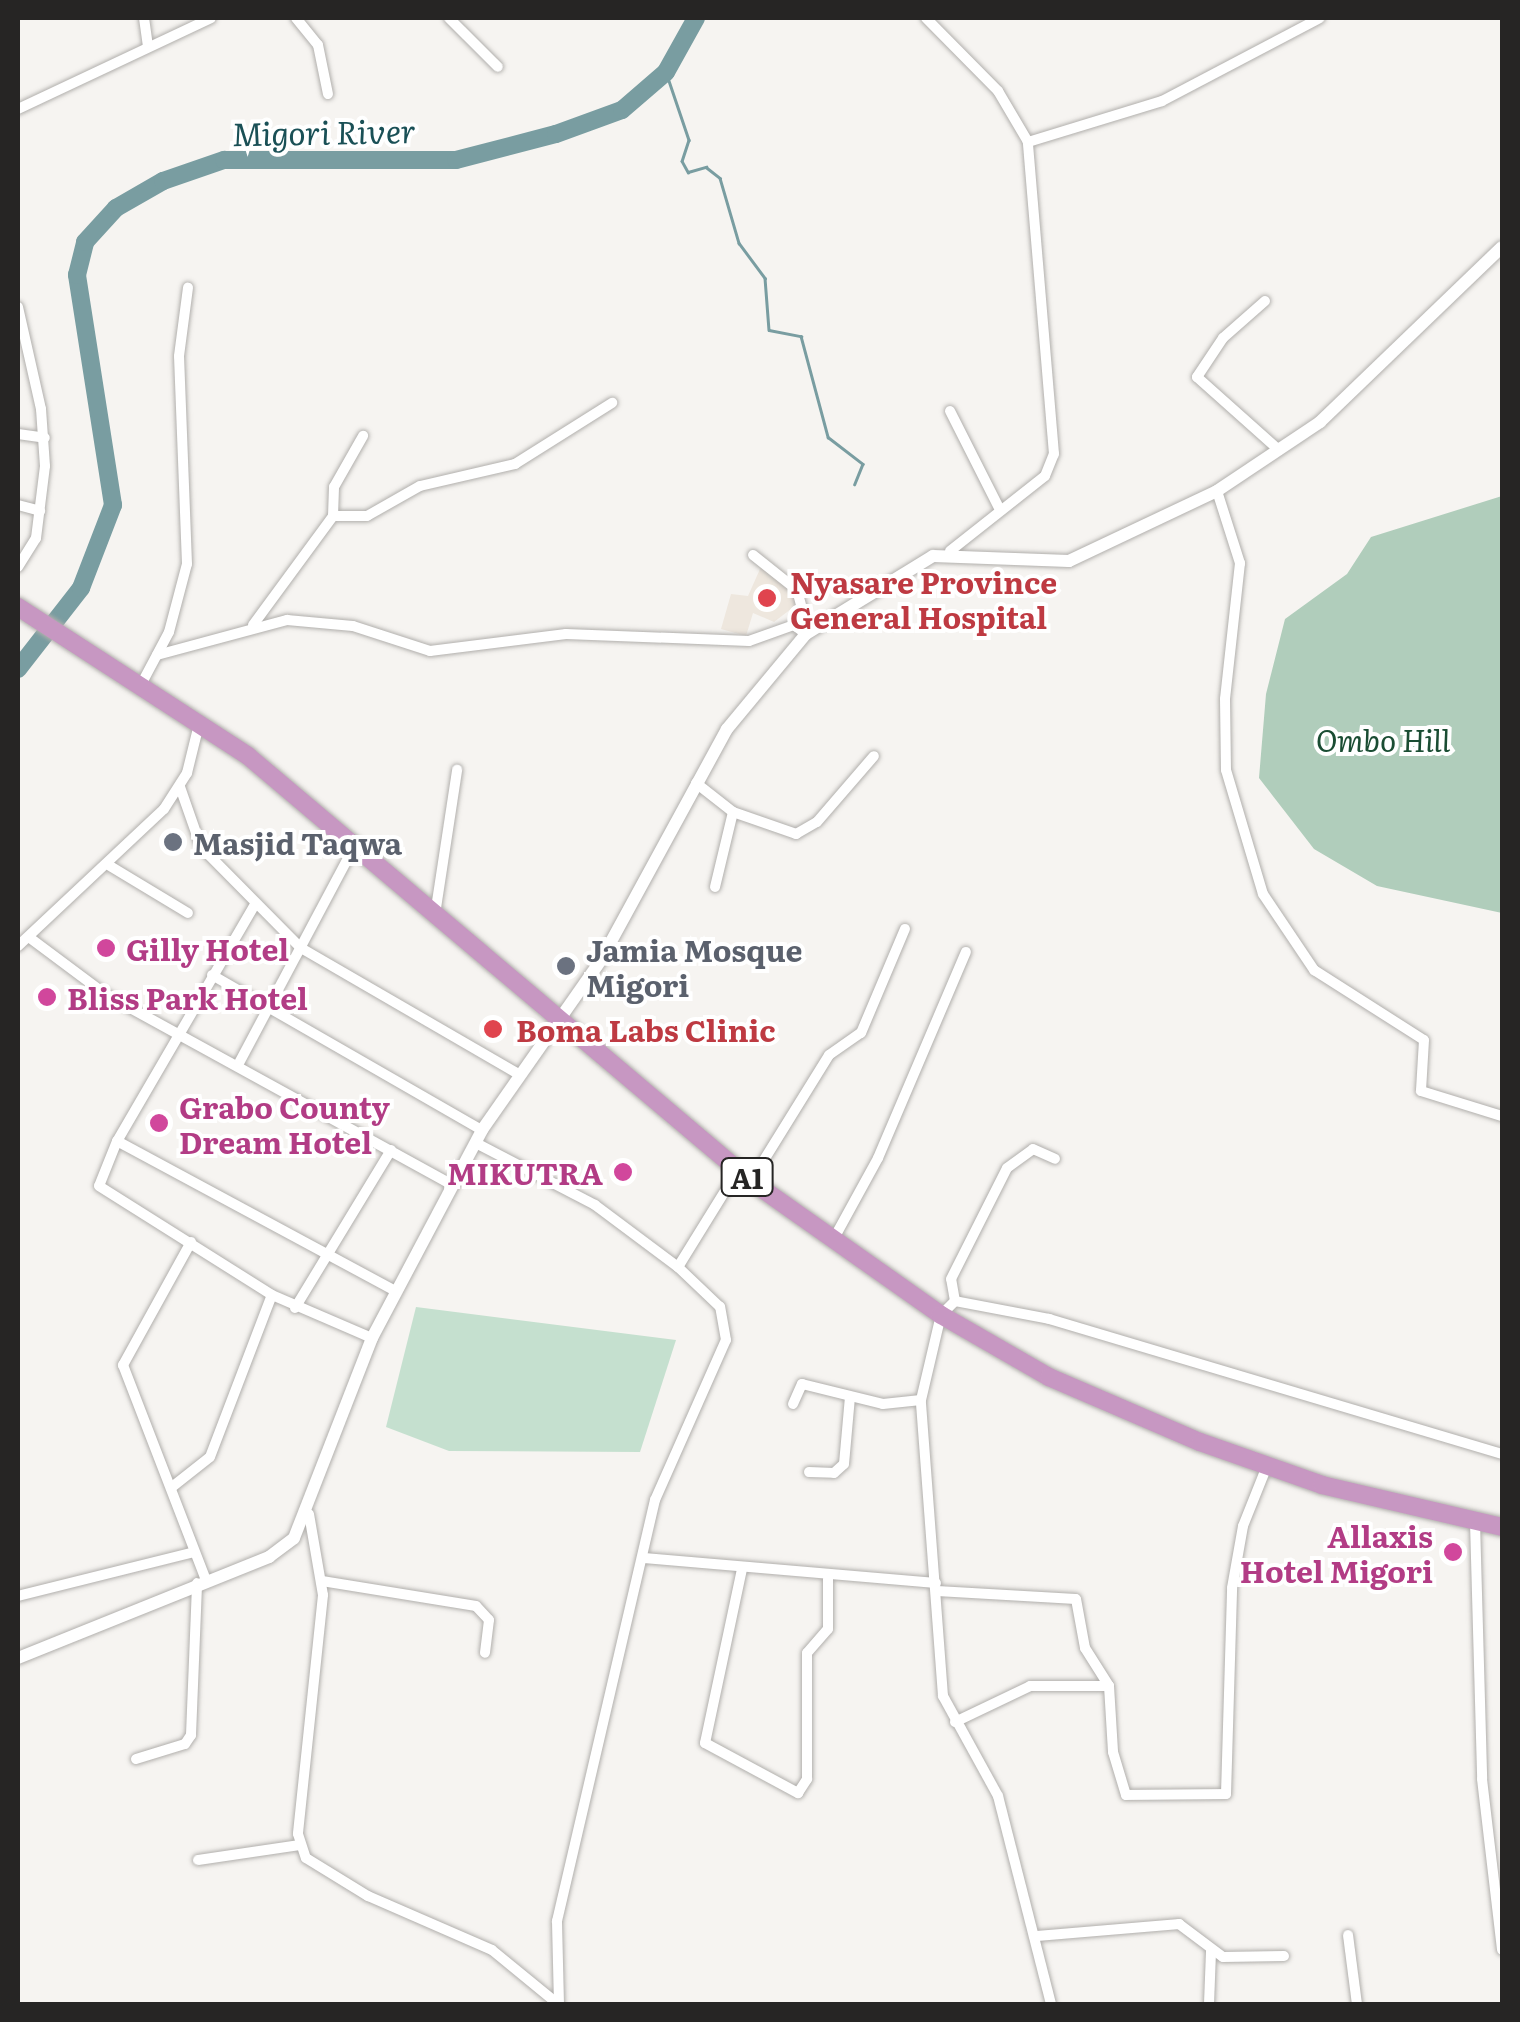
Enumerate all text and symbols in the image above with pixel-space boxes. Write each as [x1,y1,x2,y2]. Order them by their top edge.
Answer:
water label: Migori River [232,110,416,152]
place label: Nyasare Province General Hospital [790,563,1057,634]
marker: Nyasare Province General Hospital [754,585,780,611]
park label: Ombo Hill [1316,721,1450,757]
place label: Masjid Taqwa [193,824,402,860]
marker: Masjid Taqwa [162,831,184,853]
place label: Gilly Hotel [126,930,289,966]
place label: Jamia Mosque Migori [586,931,803,1002]
marker: Gilly Hotel [95,937,117,959]
marker: Jamia Mosque Migori [555,955,577,977]
place label: Bliss Park Hotel [67,979,308,1015]
marker: Bliss Park Hotel [36,986,58,1008]
place label: Boma Labs Clinic [516,1011,776,1047]
marker: Boma Labs Clinic [480,1016,506,1042]
place label: Grabo County Dream Hotel [179,1088,390,1158]
marker: Grabo County Dream Hotel [148,1112,170,1134]
place label: MIKUTRA [447,1154,603,1190]
road number: A1 [720,1154,774,1200]
marker: MIKUTRA [612,1161,634,1183]
place label: Allaxis Hotel Migori [1240,1517,1433,1588]
marker: Allaxis Hotel Migori [1442,1541,1464,1563]

